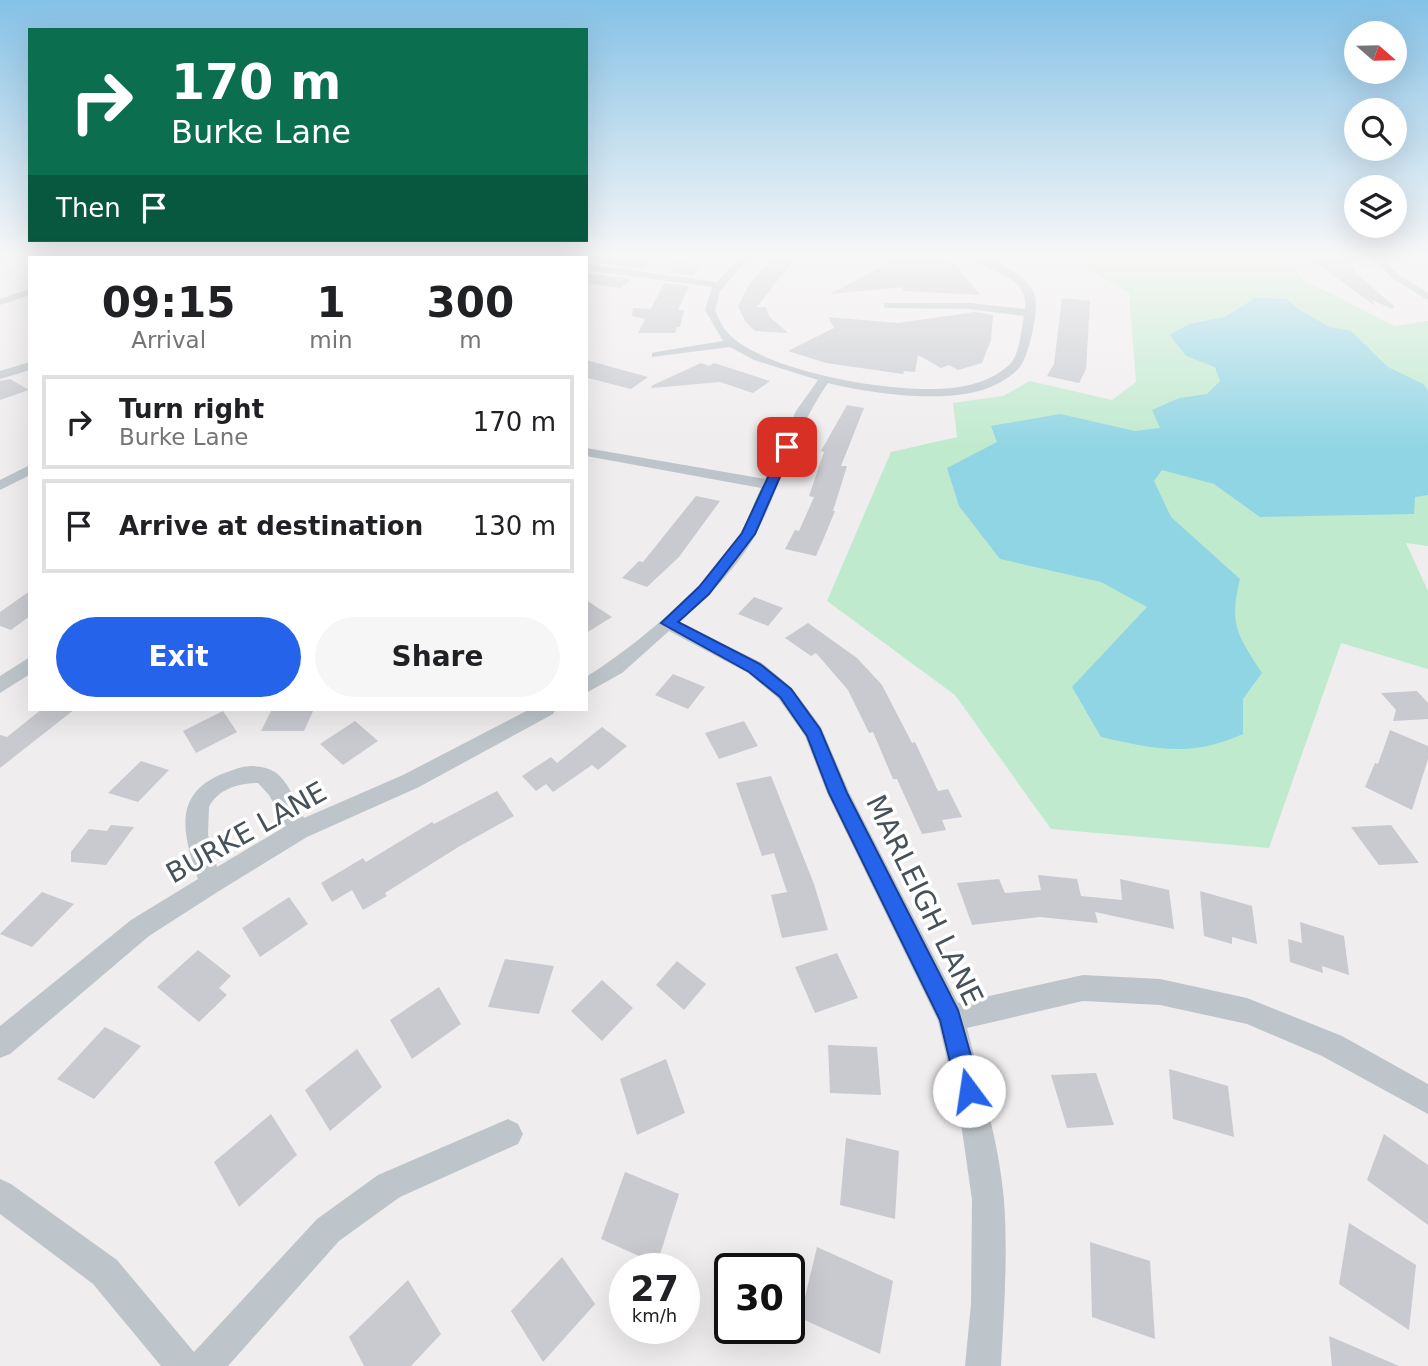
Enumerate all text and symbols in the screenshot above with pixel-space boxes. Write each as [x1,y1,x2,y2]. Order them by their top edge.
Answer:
north arrow [1344,21,1407,84]
map controls [1344,21,1407,238]
text: 170 m [171,54,341,111]
icon: right [56,56,147,147]
button: search [1344,98,1407,161]
text: Burke Lane [171,113,351,151]
button: layers [1344,175,1407,238]
icon: arrive [135,189,173,227]
text: Then [56,193,121,223]
text: 09:15 [102,278,236,327]
text: 1 [316,278,346,327]
text: 300 [427,278,514,327]
text: Arrival [131,327,206,353]
text: min [309,327,353,353]
text: m [459,327,482,353]
text: Turn right [119,394,264,424]
icon: right [60,403,98,441]
text: 170 m [473,407,556,437]
pin [757,417,817,477]
text: Burke Lane [119,424,248,450]
icon: arrive [768,428,806,466]
icon: arrive [60,507,98,545]
text: Arrive at destination [119,511,423,541]
text: 130 m [473,511,556,541]
button: Exit [56,617,301,697]
button: Share [315,617,560,697]
street label: BURKE LANE [160,775,332,890]
street label: MARLEIGH LANE [859,790,990,1011]
position arrow [932,1054,1006,1128]
speed limit sign: 30 [714,1253,805,1344]
text: 27 [630,1269,679,1309]
text: km/h [632,1305,677,1326]

